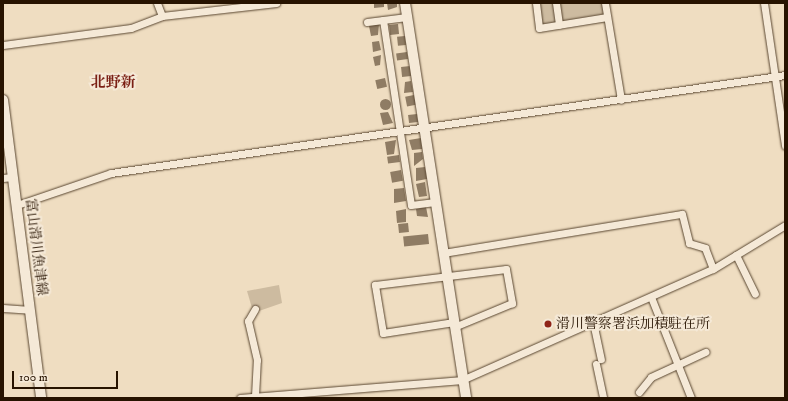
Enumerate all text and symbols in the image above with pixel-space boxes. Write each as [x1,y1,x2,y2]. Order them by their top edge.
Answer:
district label: 北野新 [91,74,135,92]
street label: 富山滑川魚津線 [22,197,50,297]
place label: 滑川警察署浜加積駐在所 [556,316,710,332]
marker: 滑川警察署浜加積駐在所 [543,319,553,329]
scale bar [14,363,120,389]
text: 100 m [19,370,48,385]

